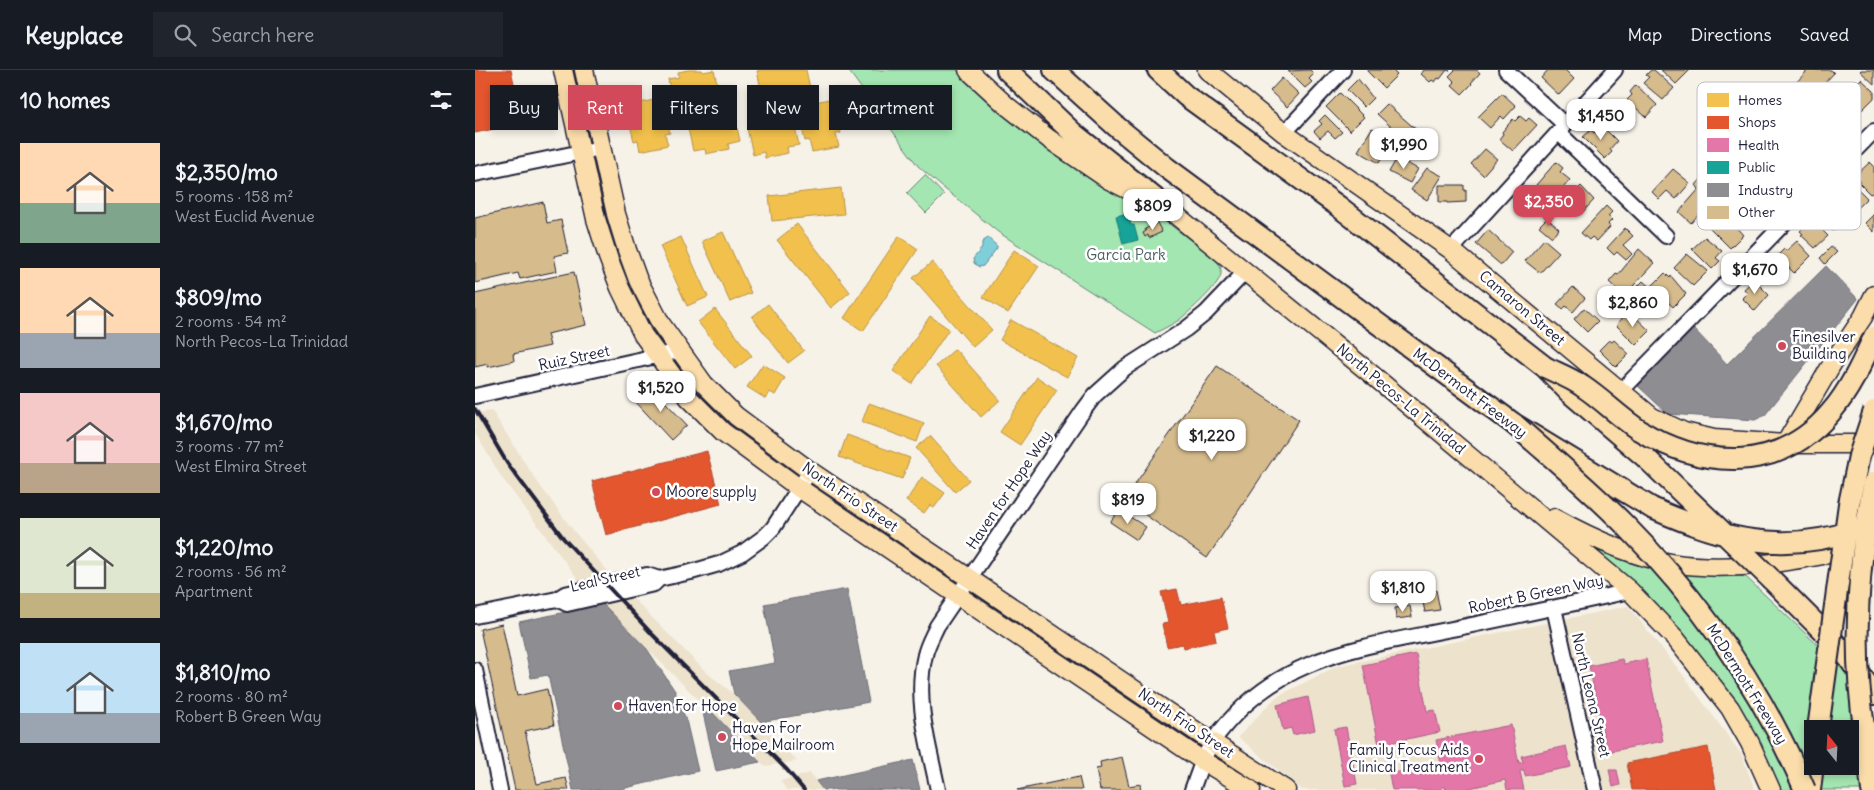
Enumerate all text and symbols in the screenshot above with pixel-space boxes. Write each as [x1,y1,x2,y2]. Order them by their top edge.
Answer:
search box [153,12,503,57]
text: Keyplace [25,20,123,50]
icon: search [171,21,199,49]
text: Search here [211,23,314,47]
text: Map [1627,23,1662,46]
text: Directions [1690,23,1772,46]
text: Saved [1800,23,1849,46]
legend [1697,82,1861,230]
chip: Buy [490,85,558,130]
chip: Rent [568,85,642,130]
chip: Filters [652,85,737,130]
chip: New [747,85,819,130]
chip: Apartment [829,85,952,130]
icon: filters [427,86,455,114]
text: 10 homes [20,87,110,114]
text: Homes [1738,91,1782,109]
pin: $1,450 [1560,98,1642,141]
text: $1,450 [1578,105,1624,125]
text: Shops [1738,113,1776,131]
pin: $1,990 [1363,128,1445,170]
text: $1,990 [1380,134,1428,154]
text: Health [1738,136,1779,154]
text: Public [1738,158,1776,176]
text: $2,350/mo [175,159,278,186]
icon: home [60,163,120,223]
text: Industry [1738,181,1793,199]
pin: $2,350 [1508,184,1590,227]
text: 5 rooms · 158 m² [175,186,293,206]
pin: $809 [1123,189,1183,231]
text: $2,350 [1524,191,1574,211]
text: $809 [1134,195,1172,215]
text: Other [1738,203,1775,221]
text: West Euclid Avenue [175,206,315,226]
park label: Garcia Park [1086,245,1166,264]
pin: $1,670 [1714,252,1796,295]
text: $1,670 [1732,259,1778,279]
street label: Camaron Street [1475,266,1569,349]
text: $809/mo [175,284,262,311]
pin: $2,860 [1592,286,1674,328]
icon: home [60,288,120,348]
text: $2,860 [1608,292,1658,312]
text: 2 rooms · 54 m² [175,311,287,331]
place label: Finesilver Building [1792,327,1856,363]
text: North Pecos-La Trinidad [175,331,348,351]
street label: North Pecos-La Trinidad [1333,339,1470,458]
marker: Finesilver Building [1776,340,1788,352]
street label: Ruiz Street [537,341,611,374]
street label: McDermott Freeway [1409,343,1531,442]
pin: $1,520 [620,370,702,413]
text: $1,520 [638,377,684,397]
text: $1,670/mo [175,409,273,436]
icon: home [60,413,120,473]
pin: $1,220 [1171,418,1253,461]
text: $1,220 [1189,425,1235,445]
street label: Haven for Hope Way [962,427,1055,553]
text: 3 rooms · 77 m² [175,436,284,456]
text: West Elmira Street [175,456,307,476]
street label: North Frio Street [799,458,902,536]
place label: Moore supply [666,482,757,501]
pin: $819 [1098,482,1158,525]
marker: Moore supply [650,486,662,498]
text: $819 [1111,489,1145,509]
text: $1,220/mo [175,534,273,561]
icon: home [60,538,120,598]
text: 2 rooms · 56 m² [175,561,287,581]
street label: Leal Street [568,561,642,596]
pin: $1,810 [1362,570,1444,613]
street label: Robert B Green Way [1467,570,1605,617]
text: $1,810 [1381,577,1425,597]
text: Apartment [175,581,253,601]
street label: McDermott Freeway [1703,620,1792,747]
street label: North Leona Street [1568,631,1615,759]
text: $1,810/mo [175,659,271,686]
icon: home [60,663,120,723]
street label: North Frio Street [1135,684,1238,762]
text: 2 rooms · 80 m² [175,686,288,706]
place label: Haven For Hope [628,696,737,715]
marker: Haven For Hope [612,700,624,712]
text: Robert B Green Way [175,706,322,726]
place label: Haven For Hope Mailroom [732,718,835,754]
north arrow [1804,720,1859,775]
map controls [1804,720,1859,775]
marker: Haven For Hope Mailroom [716,731,728,743]
place label: Family Focus Aids Clinical Treatment [1348,740,1469,776]
marker: Family Focus Aids Clinical Treatment [1473,753,1485,765]

